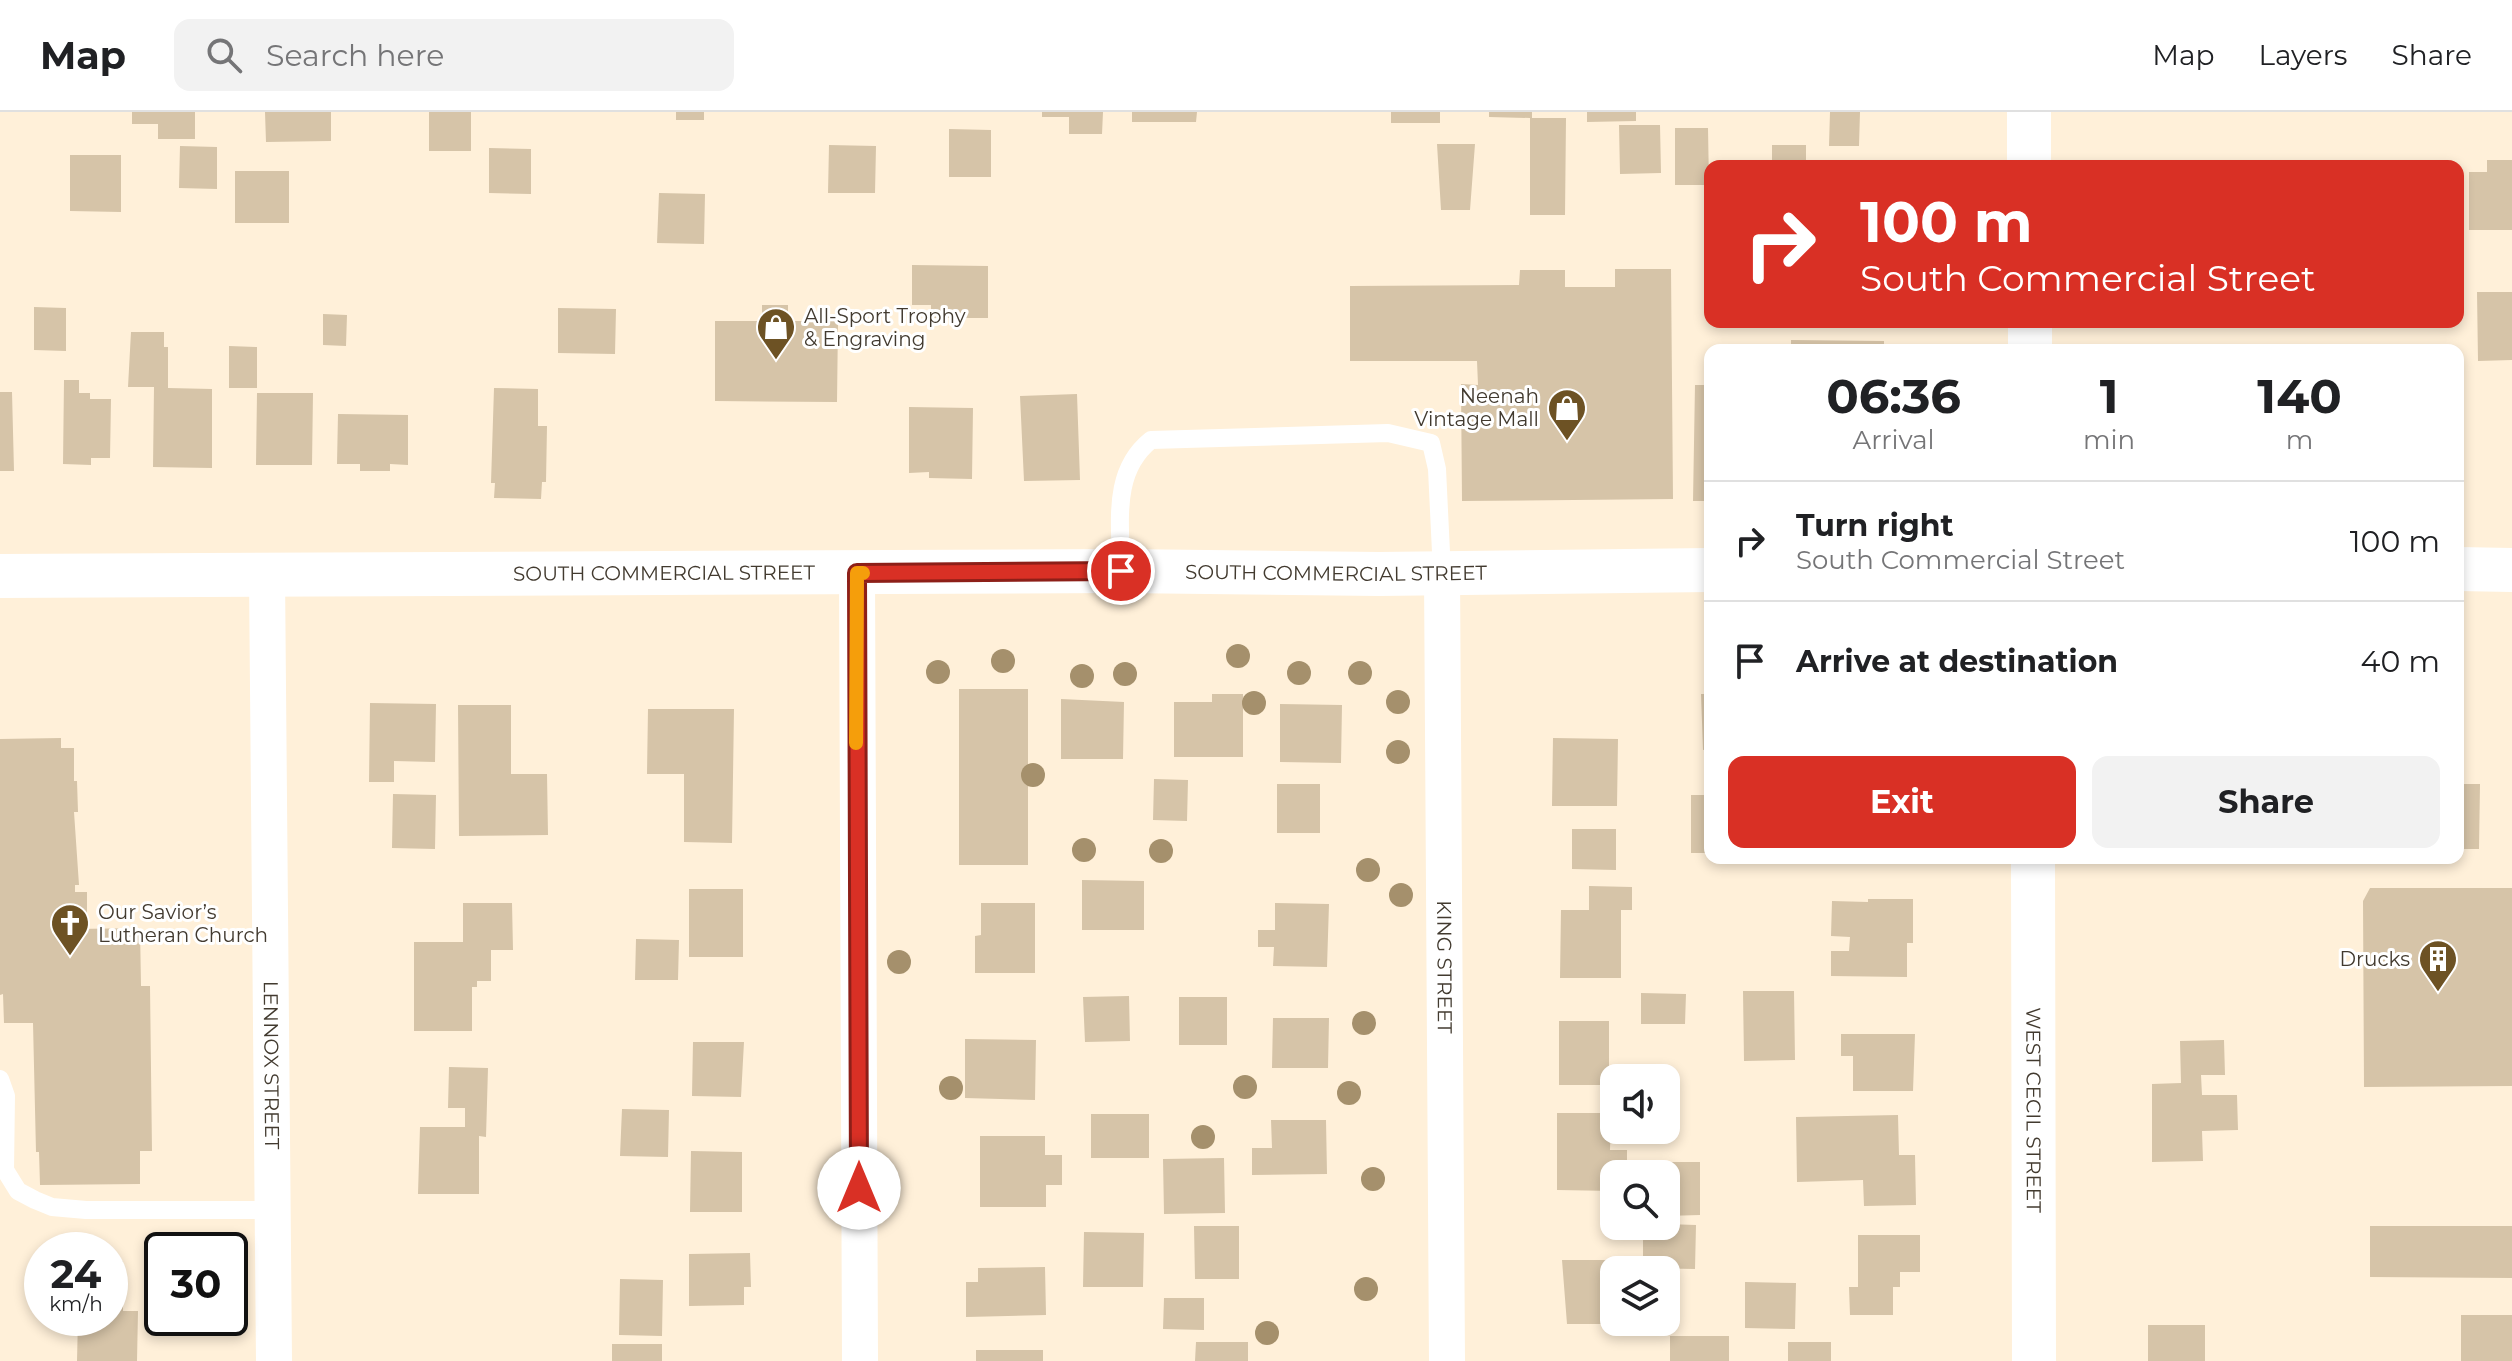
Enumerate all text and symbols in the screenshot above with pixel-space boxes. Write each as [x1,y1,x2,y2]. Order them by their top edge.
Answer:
search box [174,19,734,91]
text: Map [40,32,126,79]
icon: search [202,33,246,77]
text: Search here [266,37,444,74]
text: Map [2152,38,2215,72]
text: Layers [2259,38,2348,72]
text: Share [2392,38,2472,72]
text: 100 m [1860,188,2033,256]
icon: right [1728,192,1832,296]
text: South Commercial Street [1860,256,2316,300]
place label: All-Sport Trophy & Engraving [804,304,966,351]
shop icon: All-Sport Trophy & Engraving [755,306,797,361]
text: 06:36 [1826,367,1961,425]
text: 1 [2100,367,2119,425]
text: 140 [2257,367,2342,425]
place label: Neenah Vintage Mall [1414,384,1539,431]
shop icon: Neenah Vintage Mall [1546,387,1588,442]
text: Arrival [1853,424,1935,456]
text: min [2083,424,2135,456]
text: m [2286,424,2313,456]
text: Turn right [1796,507,1953,544]
icon: right [1728,519,1772,563]
text: 100 m [2350,523,2440,560]
pin [1087,537,1155,605]
text: South Commercial Street [1796,544,2125,576]
icon: arrive [1099,549,1143,593]
street label: SOUTH COMMERCIAL STREET [513,560,816,586]
street label: SOUTH COMMERCIAL STREET [1185,560,1488,586]
icon: arrive [1728,639,1772,683]
text: Arrive at destination [1796,643,2118,680]
text: 40 m [2361,643,2440,680]
button: Exit [1728,756,2076,848]
button: Share [2092,756,2440,848]
place label: Our Savior’s Lutheran Church [98,900,268,947]
street label: KING STREET [1432,900,1457,1034]
church icon: Our Savior’s Lutheran Church [49,902,91,957]
building icon: Drucks [2417,938,2459,993]
place label: Drucks [2340,947,2410,971]
street label: LENNOX STREET [259,981,284,1150]
street label: WEST CECIL STREET [2021,1007,2046,1213]
map controls [1600,1064,1680,1336]
button: sound [1600,1064,1680,1144]
position arrow [817,1146,901,1230]
button: search [1600,1160,1680,1240]
speed limit sign: 30 [144,1232,248,1336]
text: 24 [51,1249,101,1298]
button: layers [1600,1256,1680,1336]
text: km/h [49,1292,103,1316]

